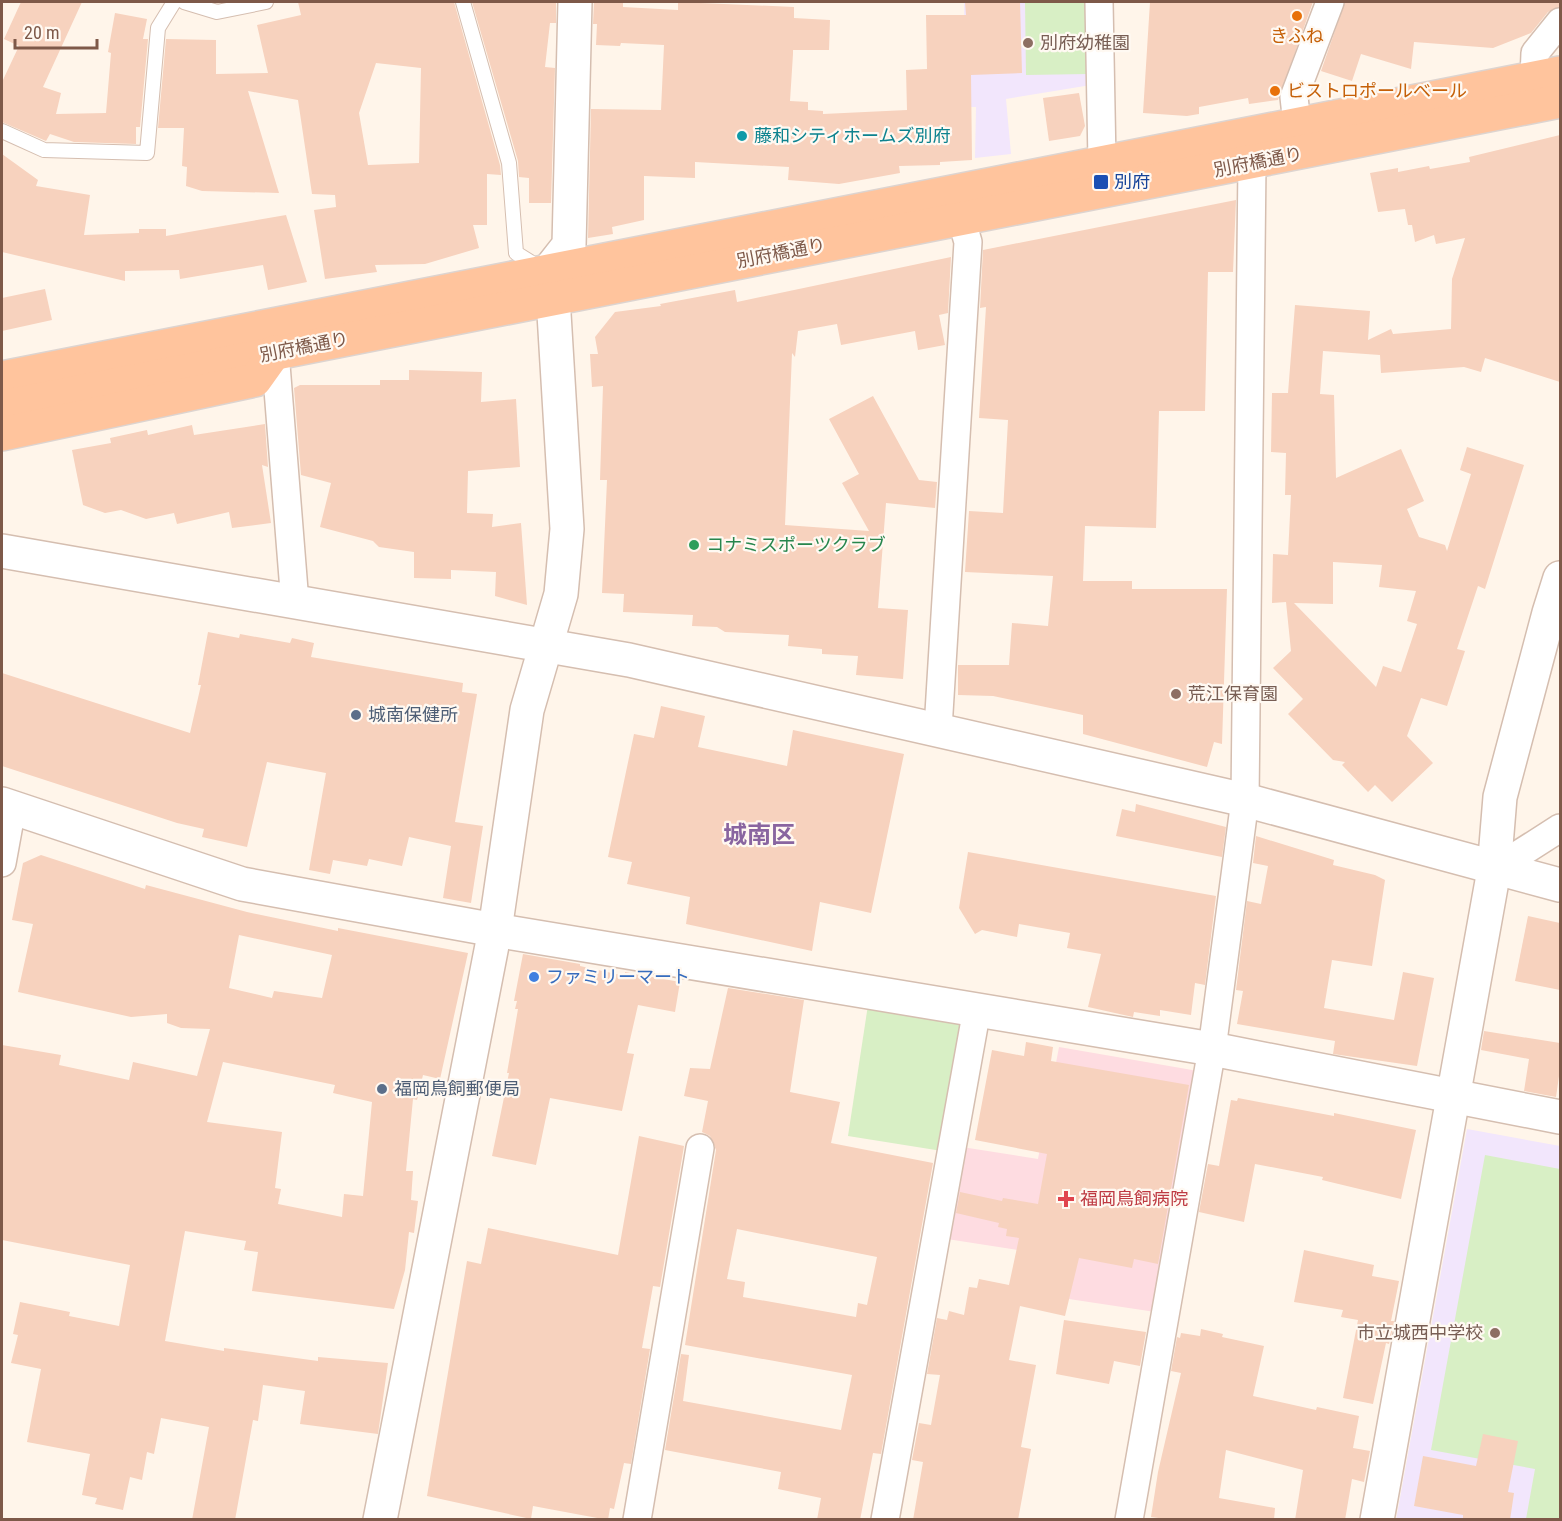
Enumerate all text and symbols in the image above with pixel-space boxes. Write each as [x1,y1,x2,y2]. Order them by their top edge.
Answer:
marker: きふね [1290,9,1304,23]
scale bar [15,12,98,50]
text: 20 m [24,22,59,43]
place label: きふね [1270,25,1324,46]
place label: 別府幼稚園 [1040,32,1130,53]
marker: 別府幼稚園 [1021,36,1035,50]
place label: ビストロポールべール [1287,80,1467,101]
marker: ビストロポールべール [1268,84,1282,98]
place label: 藤和シティホームズ別府 [754,125,950,146]
marker: 藤和シティホームズ別府 [735,129,749,143]
street label: 別府橋通り [1212,143,1304,180]
place label: 別府 [1114,171,1150,192]
marker: 別府 [1092,173,1110,191]
street label: 別府橋通り [735,234,827,271]
street label: 別府橋通り [258,328,350,365]
place label: コナミスポーツクラブ [706,534,886,555]
marker: コナミスポーツクラブ [687,538,701,552]
place label: 荒江保育園 [1188,683,1278,704]
marker: 荒江保育園 [1169,687,1183,701]
place label: 城南保健所 [368,704,458,725]
marker: 城南保健所 [349,708,363,722]
district label: 城南区 [723,821,795,849]
place label: ファミリーマート [546,966,690,987]
marker: ファミリーマート [527,970,541,984]
place label: 福岡鳥飼郵便局 [394,1078,520,1099]
marker: 福岡鳥飼郵便局 [375,1082,389,1096]
place label: 福岡鳥飼病院 [1080,1188,1188,1209]
marker: 福岡鳥飼病院 [1057,1190,1075,1208]
place label: 市立城西中学校 [1357,1322,1483,1343]
marker: 市立城西中学校 [1488,1326,1502,1340]

